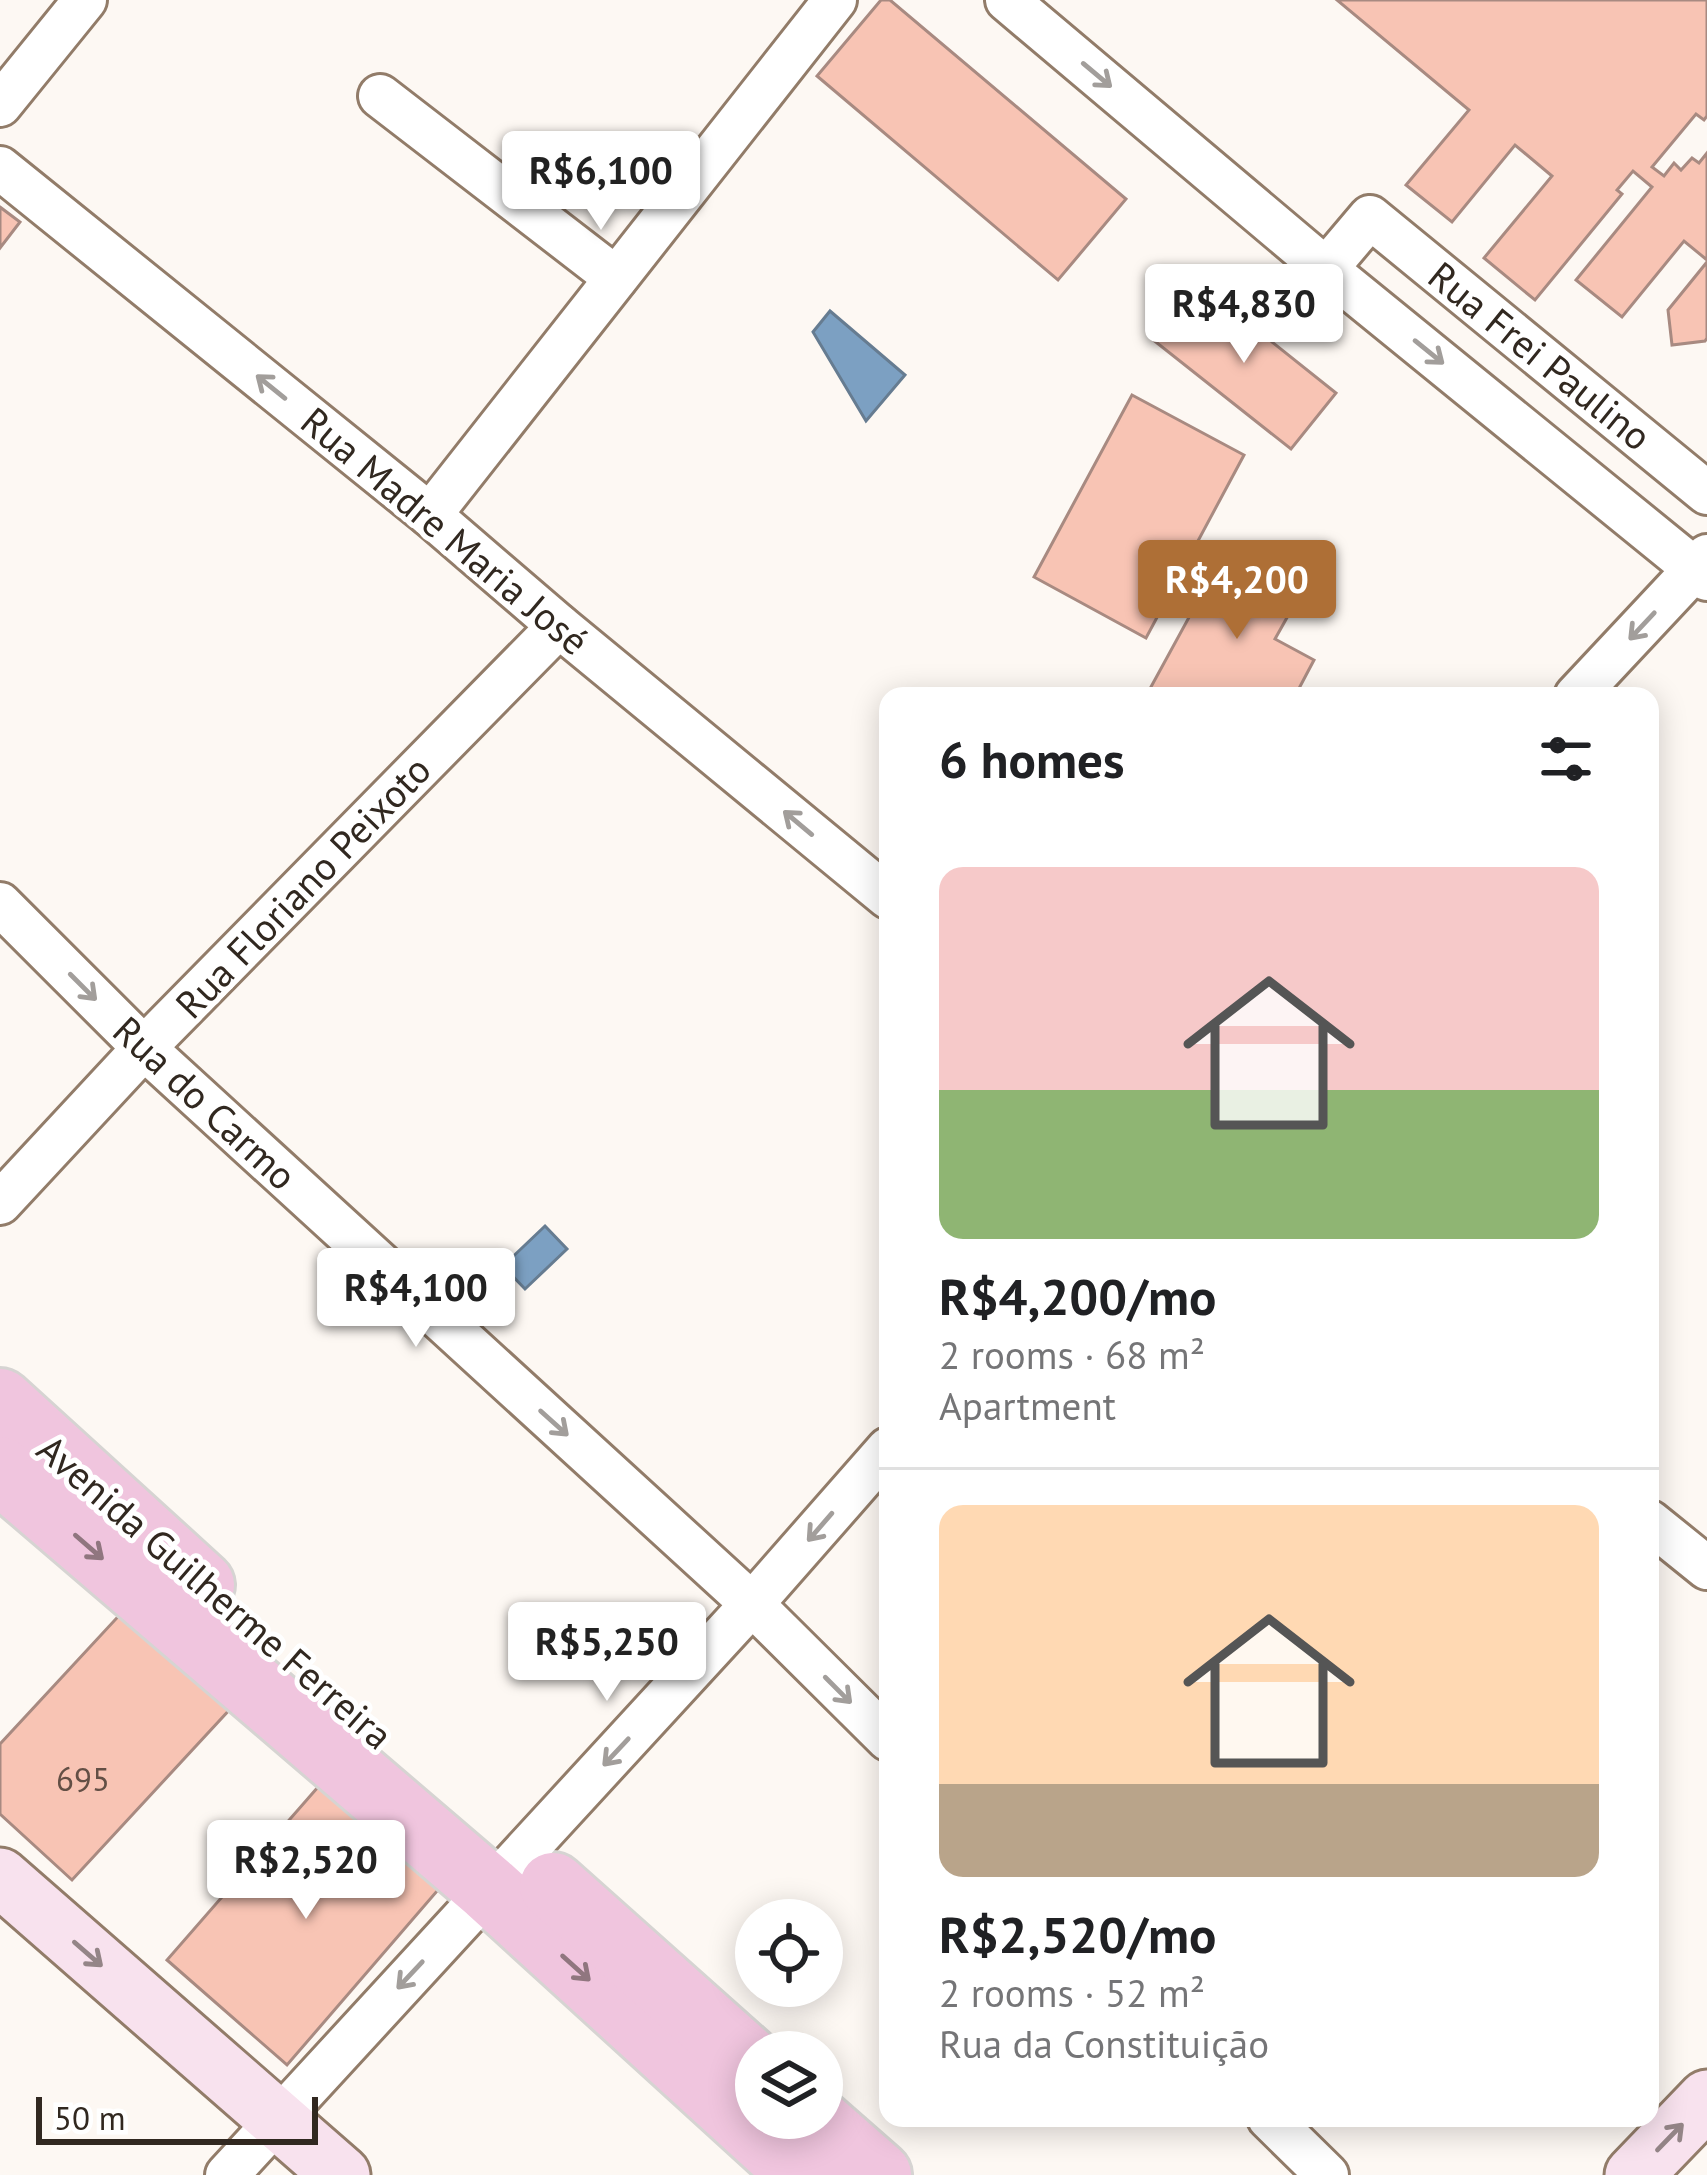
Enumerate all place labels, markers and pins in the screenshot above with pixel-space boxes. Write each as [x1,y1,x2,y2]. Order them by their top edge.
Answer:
pin: R$6,100 [490,131,712,233]
pin: R$4,830 [1133,264,1355,366]
pin: R$4,200 [1126,540,1348,642]
pin: R$4,100 [305,1248,527,1350]
pin: R$5,250 [496,1602,718,1704]
pin: R$2,520 [195,1820,417,1922]

